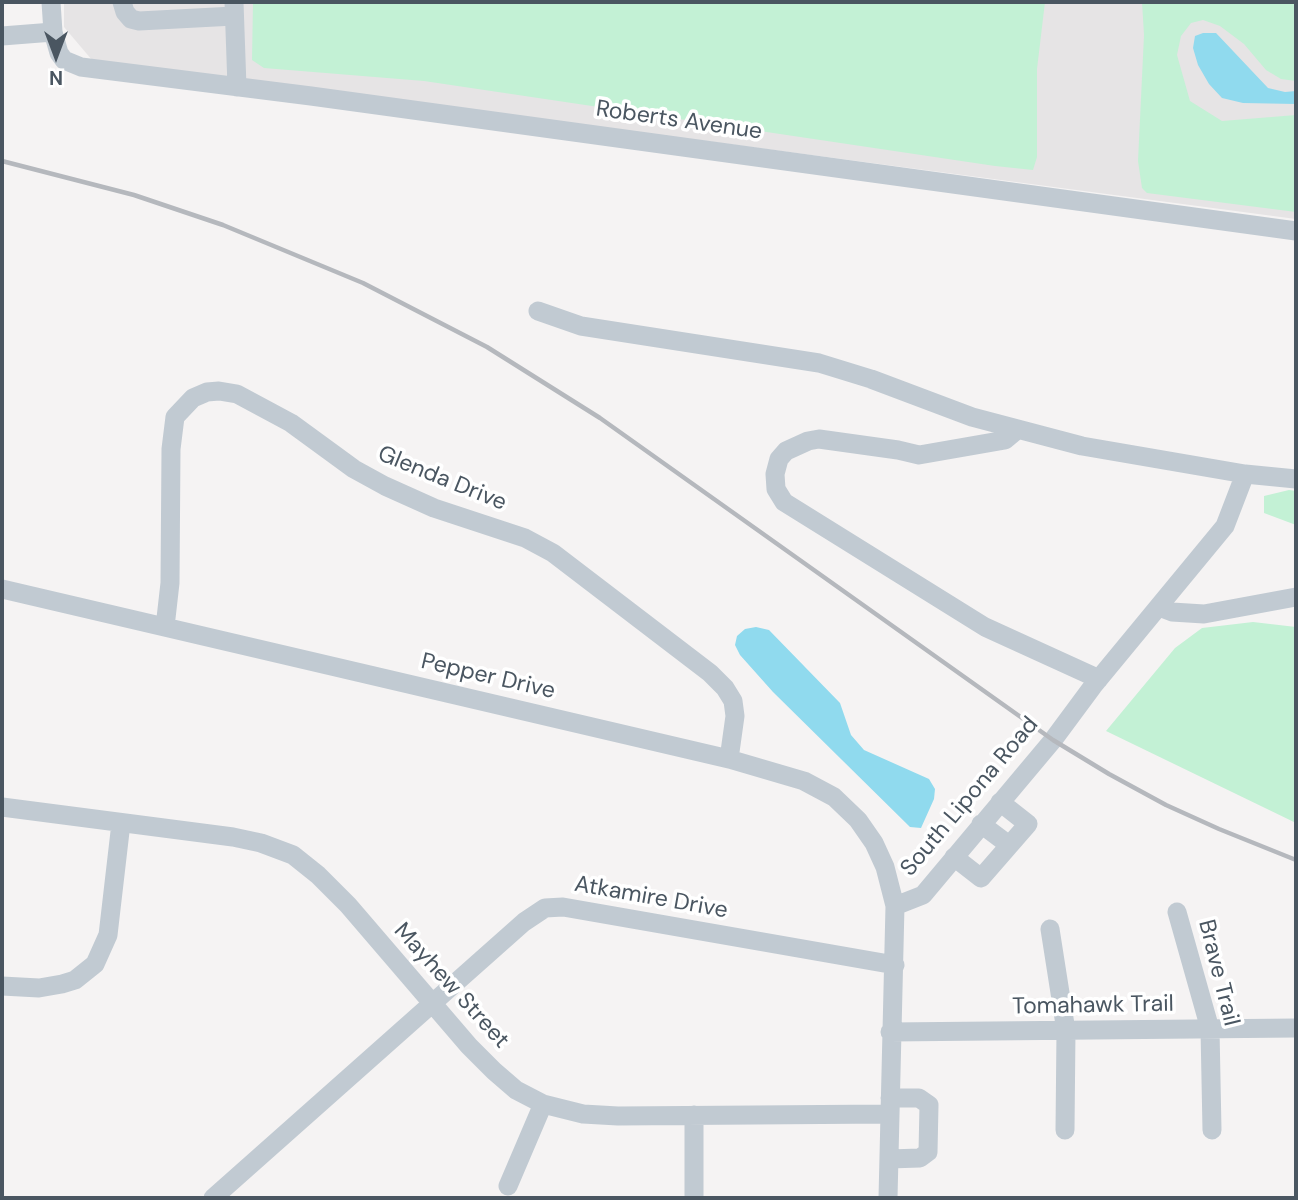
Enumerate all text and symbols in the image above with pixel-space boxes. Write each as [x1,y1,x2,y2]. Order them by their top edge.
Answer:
north arrow [21,21,91,91]
text: N [49,65,63,90]
street label: Roberts Avenue [594,96,764,146]
street label: Glenda Drive [374,441,510,517]
street label: Pepper Drive [418,648,558,706]
street label: South Lipona Road [895,712,1045,882]
street label: Atkamire Drive [572,871,730,925]
street label: Brave Trail [1191,917,1245,1029]
street label: Mayhew Street [388,918,514,1054]
street label: Tomahawk Trail [1012,991,1174,1021]

